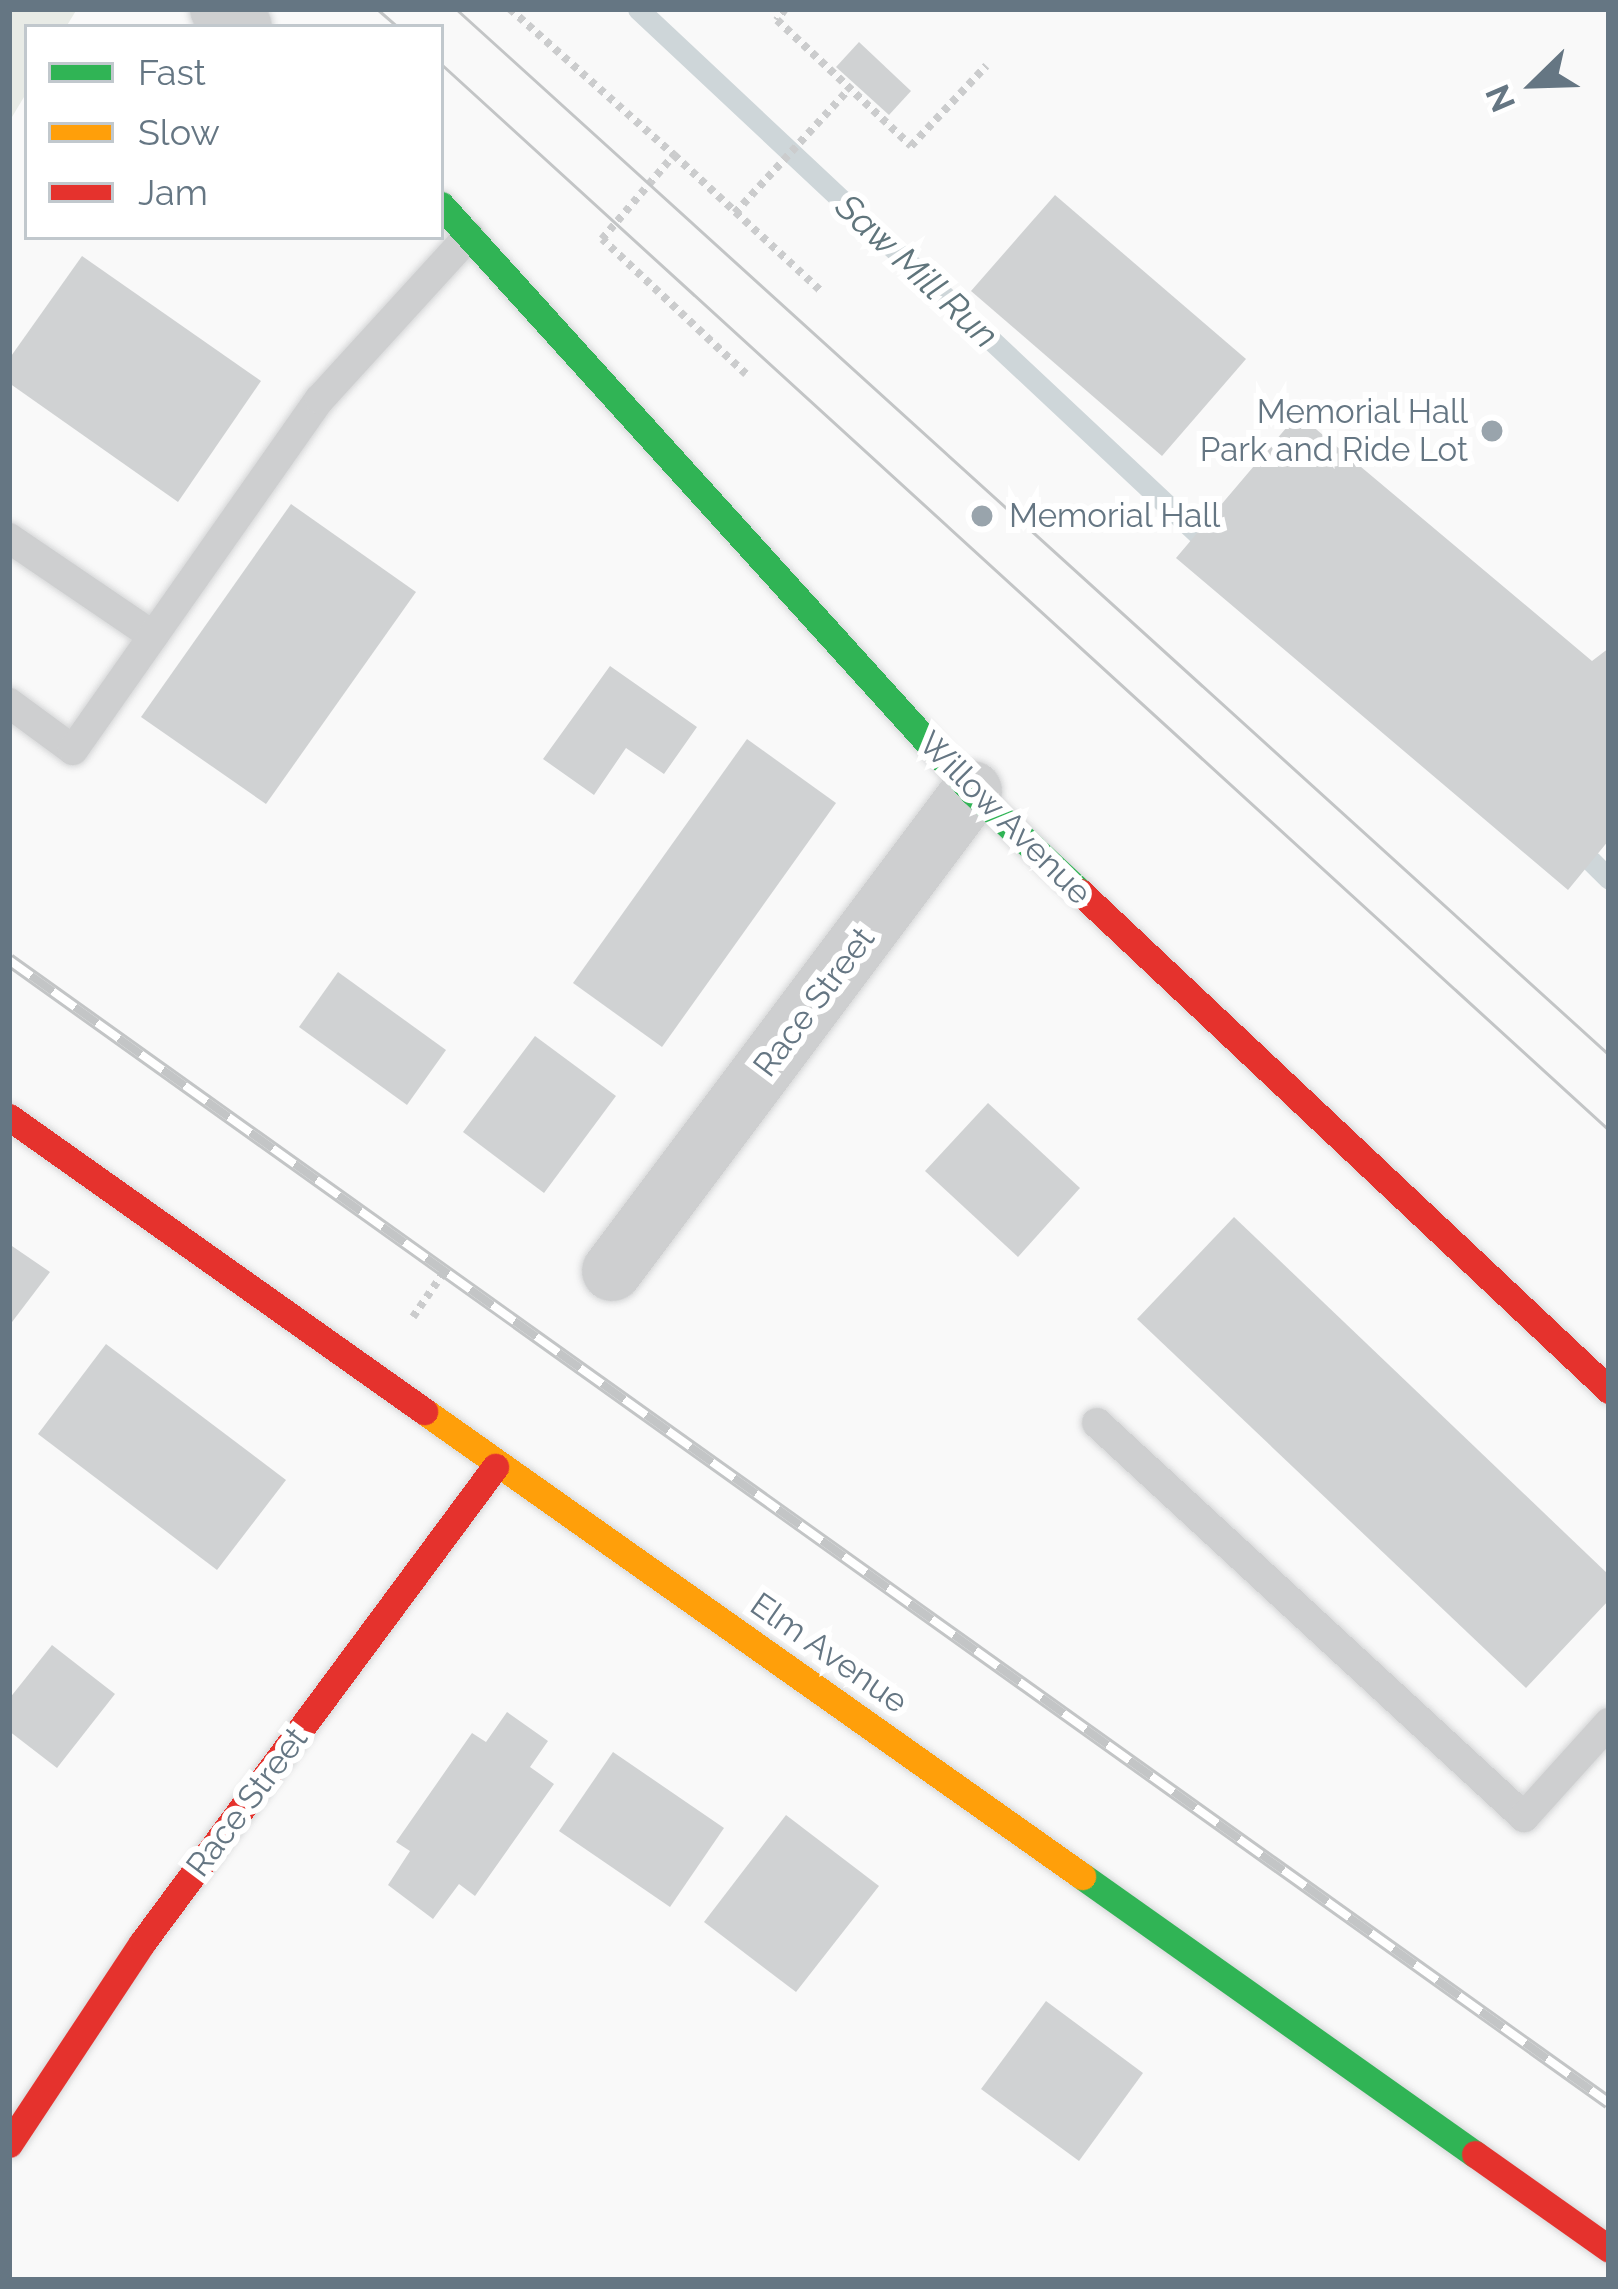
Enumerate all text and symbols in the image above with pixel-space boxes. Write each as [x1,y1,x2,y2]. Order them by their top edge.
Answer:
legend [24,24,444,240]
north arrow [1474,24,1594,144]
text: Fast [138,51,206,93]
text: N [1478,79,1523,117]
text: Slow [138,111,220,153]
text: Jam [138,171,208,213]
water label: Saw Mill Run [826,184,1008,358]
place label: Memorial Hall Park and Ride Lot [1200,392,1468,470]
marker: Memorial Hall Park and Ride Lot [1479,418,1505,444]
place label: Memorial Hall [1009,496,1221,536]
marker: Memorial Hall [966,500,998,532]
street label: Willow Avenue [910,723,1100,913]
street label: Race Street [745,920,883,1084]
street label: Elm Avenue [742,1584,916,1722]
street label: Race Street [178,1720,316,1884]

